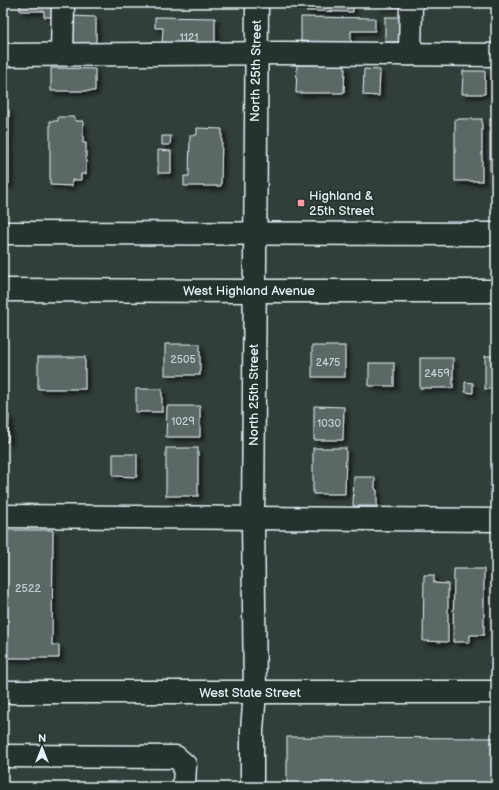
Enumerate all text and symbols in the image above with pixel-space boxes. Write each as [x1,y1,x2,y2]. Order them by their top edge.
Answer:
street label: North 25th Street [247,20,265,122]
house number: 1121 [179,31,199,44]
place label: Highland & 25th Street [309,188,374,219]
marker: Highland & 25th Street [296,198,306,208]
street label: West Highland Avenue [183,283,315,299]
street label: North 25th Street [246,344,262,446]
house number: 2505 [170,353,196,366]
house number: 2475 [316,356,340,369]
house number: 2459 [424,367,450,380]
house number: 1029 [171,415,195,428]
house number: 1030 [317,417,342,430]
house number: 2522 [15,582,41,595]
street label: West State Street [199,685,301,701]
north arrow [22,728,62,768]
text: N [38,732,46,745]

